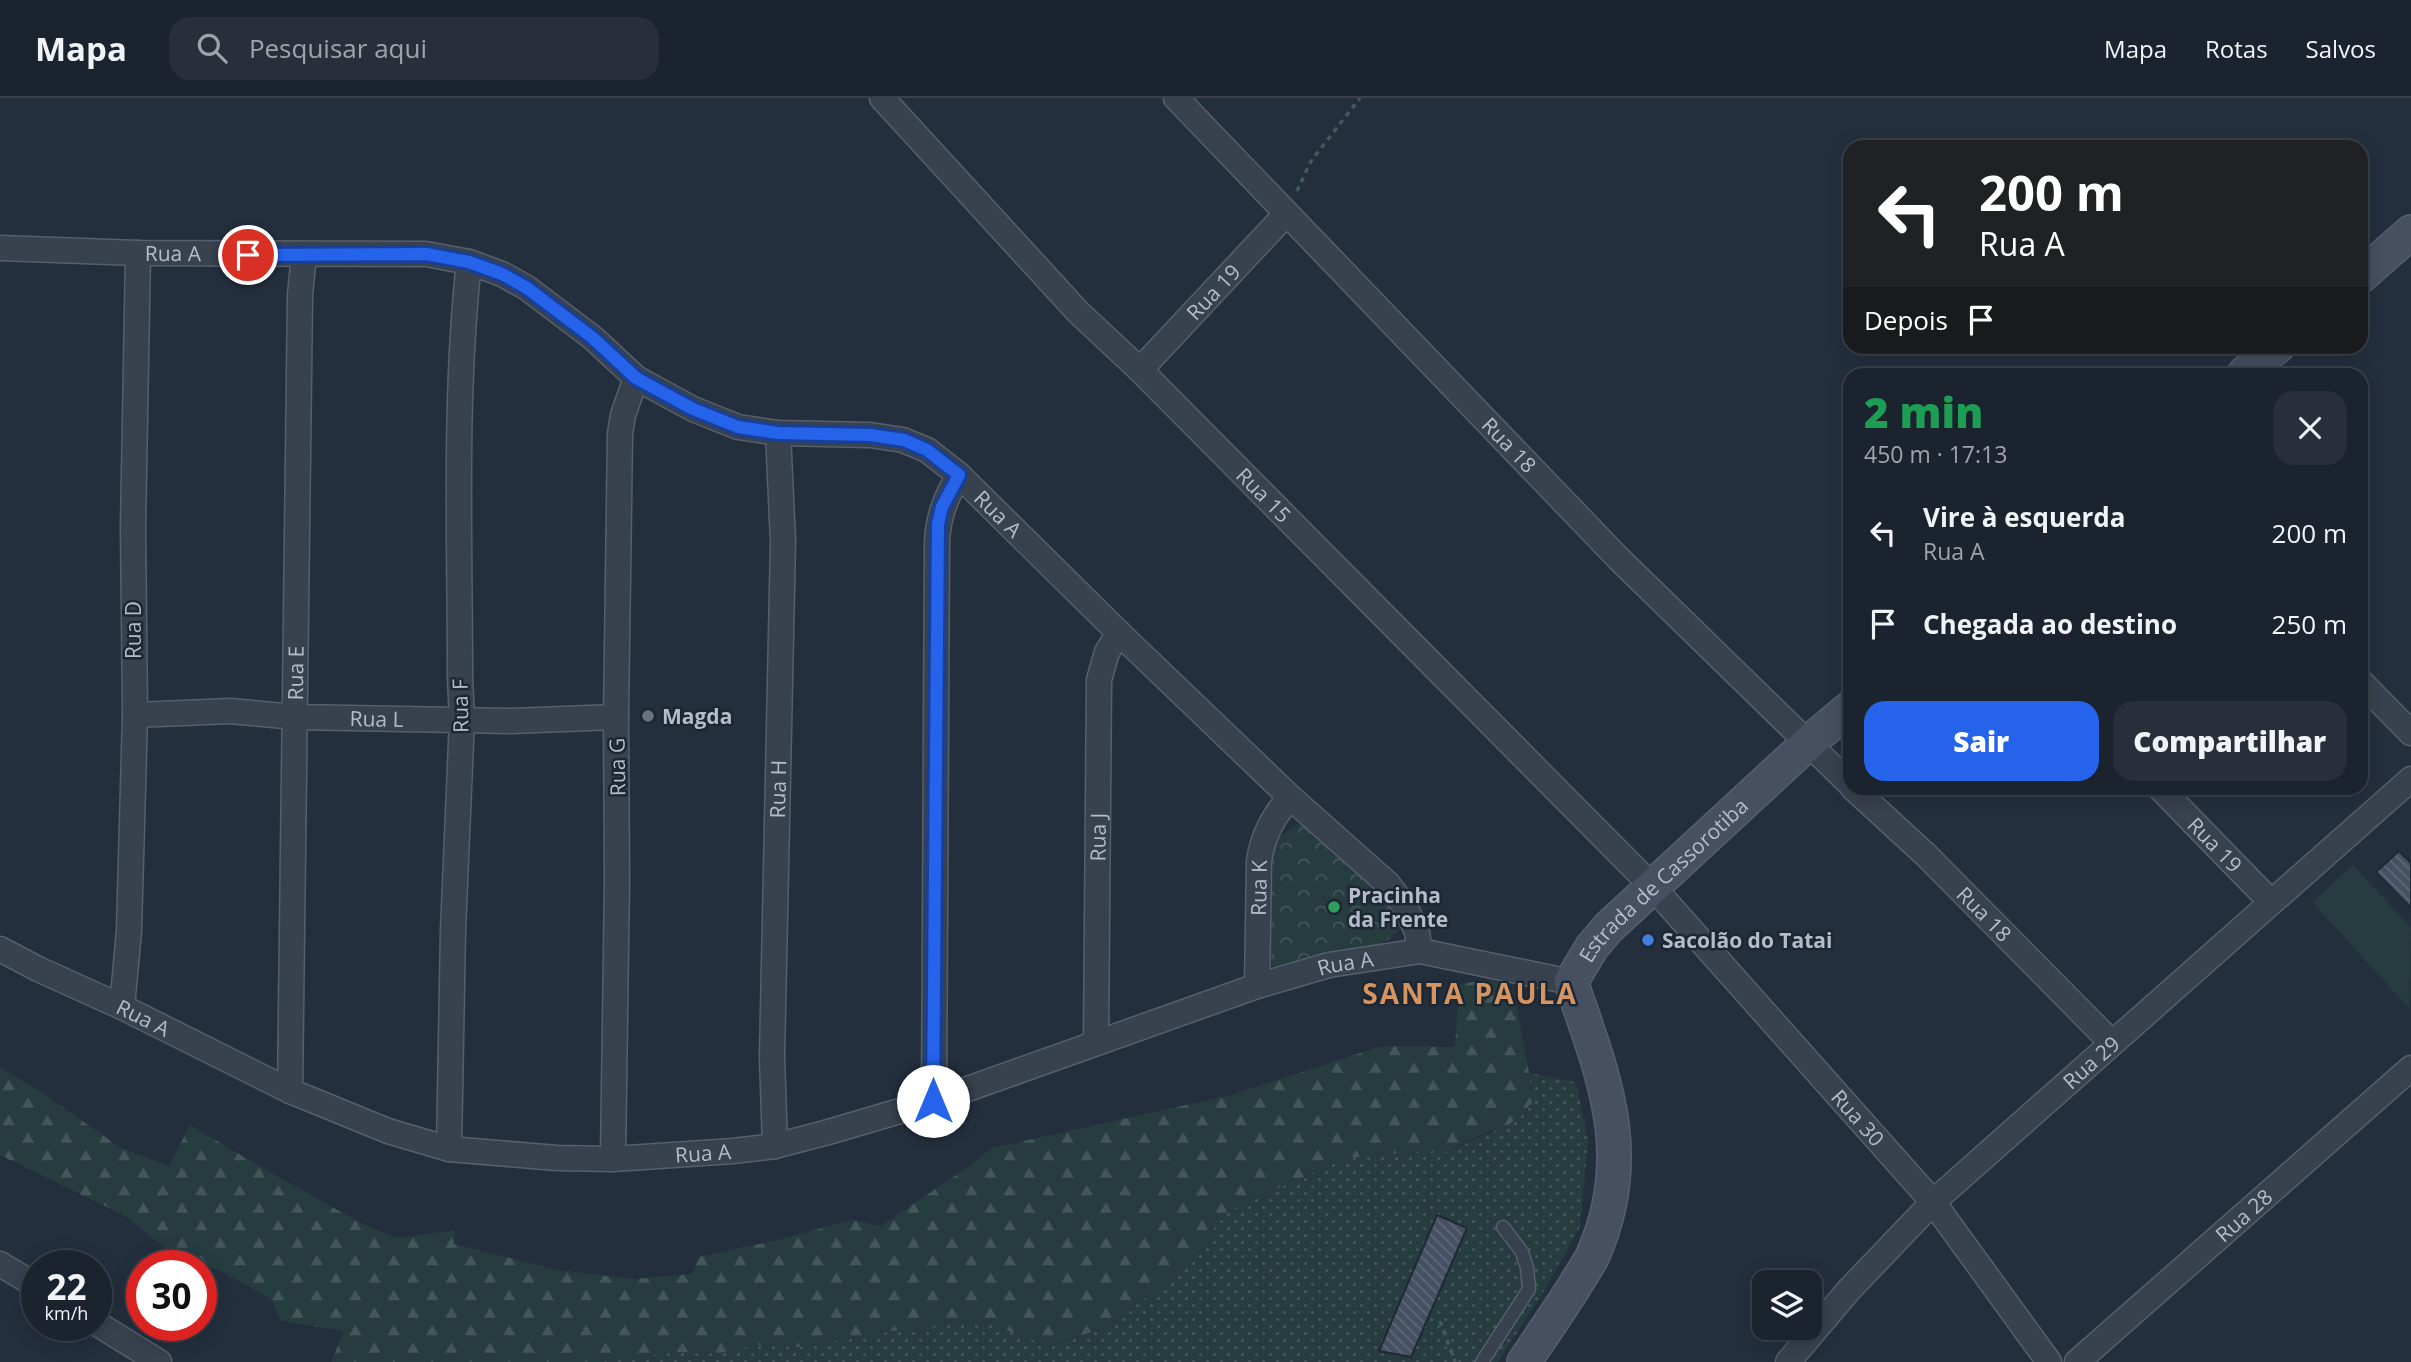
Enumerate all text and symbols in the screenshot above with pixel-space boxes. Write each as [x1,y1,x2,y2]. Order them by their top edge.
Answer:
search box [169,17,659,80]
text: Mapa [35,26,127,71]
icon: search [193,29,231,67]
text: Pesquisar aqui [249,30,427,66]
text: Mapa [2104,32,2167,65]
text: Rotas [2205,32,2268,65]
text: Salvos [2306,32,2376,65]
text: 200 m [1979,159,2124,225]
icon: left [1864,168,1955,259]
text: Rua A [1979,222,2065,265]
pin [218,225,278,285]
icon: arrive [229,236,267,274]
street label: Rua A [145,239,202,267]
street label: Rua 19 [1180,258,1246,326]
icon: arrive [1962,301,2000,339]
text: Depois [1864,302,1948,338]
text: 2 min [1864,383,1983,440]
button: close [2273,391,2347,465]
street label: Rua 18 [1476,411,1543,479]
text: 450 m · 17:13 [1864,438,2007,470]
street label: Rua 15 [1230,461,1297,529]
street label: Rua A [968,484,1029,544]
text: Vire à esquerda [1923,499,2125,535]
icon: left [1864,514,1902,552]
text: 200 m [2272,515,2347,551]
text: Rua A [1923,535,1985,567]
street label: Rua D [119,601,147,659]
icon: arrive [1864,605,1902,643]
text: Chegada ao destino [1923,606,2177,642]
text: 250 m [2272,606,2347,642]
street label: Rua E [281,646,310,701]
street label: Rua F [446,679,474,733]
button: Sair [1864,701,2099,781]
button: Compartilhar [2113,701,2347,781]
place label: Magda [662,702,732,730]
street label: Rua L [349,704,404,733]
marker: Magda [640,708,656,724]
street label: Rua G [602,738,632,796]
street label: Rua H [763,760,792,819]
street label: Estrada de Cassorotiba [1572,792,1754,967]
street label: Rua 19 [2182,811,2249,878]
street label: Rua J [1084,813,1112,861]
street label: Rua K [1244,860,1273,916]
street label: Rua 18 [1951,880,2018,948]
place label: Pracinha da Frente [1348,881,1448,933]
marker: Pracinha da Frente [1326,899,1342,915]
place label: Sacolão do Tatai [1662,926,1832,954]
marker: Sacolão do Tatai [1640,932,1656,948]
street label: Rua A [1314,944,1376,982]
district label: SANTA PAULA [1362,974,1578,1012]
street label: Rua A [112,993,175,1043]
street label: Rua 29 [2057,1029,2125,1095]
position arrow [896,1064,970,1138]
street label: Rua 30 [1825,1083,1891,1152]
street label: Rua A [674,1137,733,1169]
street label: Rua 28 [2209,1183,2278,1248]
speed limit sign: 30 [126,1250,217,1341]
text: 22 [46,1263,87,1310]
map controls [1752,1270,1822,1340]
button: layers [1752,1270,1822,1340]
text: km/h [45,1301,88,1325]

